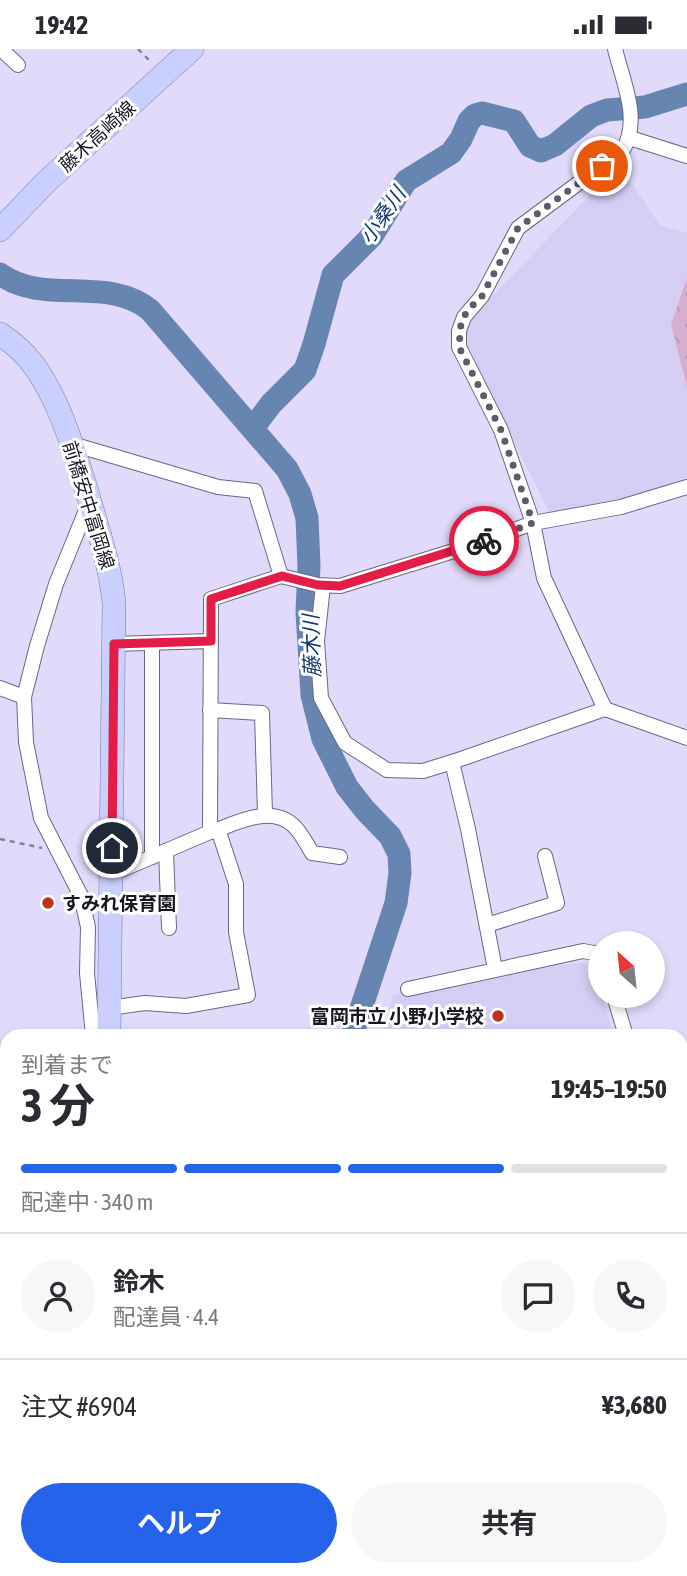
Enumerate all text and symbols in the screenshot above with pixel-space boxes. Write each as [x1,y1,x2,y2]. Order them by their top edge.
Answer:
text: 19:42 [35,10,89,40]
street label: 藤木高崎線 [54,96,140,176]
pin [572,136,632,196]
icon: bag [583,147,621,185]
water label: 小桑川 [354,181,411,248]
street label: 前橋安中富岡線 [59,438,119,572]
courier [449,506,519,576]
icon: bike [465,522,503,560]
water label: 藤木川 [298,612,324,678]
pin [82,818,142,878]
icon: home [93,829,131,867]
place label: すみれ保育園 [62,892,176,914]
marker: すみれ保育園 [40,895,56,911]
north arrow [588,931,665,1008]
map controls [588,931,665,1008]
place label: 富岡市立 小野小学校 [310,1005,484,1027]
marker: 富岡市立 小野小学校 [490,1008,506,1024]
text: 到着まで [21,1052,113,1078]
text: 19:45–19:50 [551,1074,667,1104]
text: 3 分 [21,1079,95,1132]
text: 配達中 · 340 m [21,1189,153,1215]
button: person [21,1259,95,1333]
button: chat [501,1259,575,1333]
button: phone [593,1259,667,1333]
text: 鈴木 [113,1267,165,1297]
text: 配達員 · 4.4 [113,1304,219,1330]
text: ¥3,680 [602,1390,667,1420]
text: 注文 #6904 [21,1392,137,1422]
button: ヘルプ [21,1483,337,1563]
button: 共有 [351,1483,667,1563]

